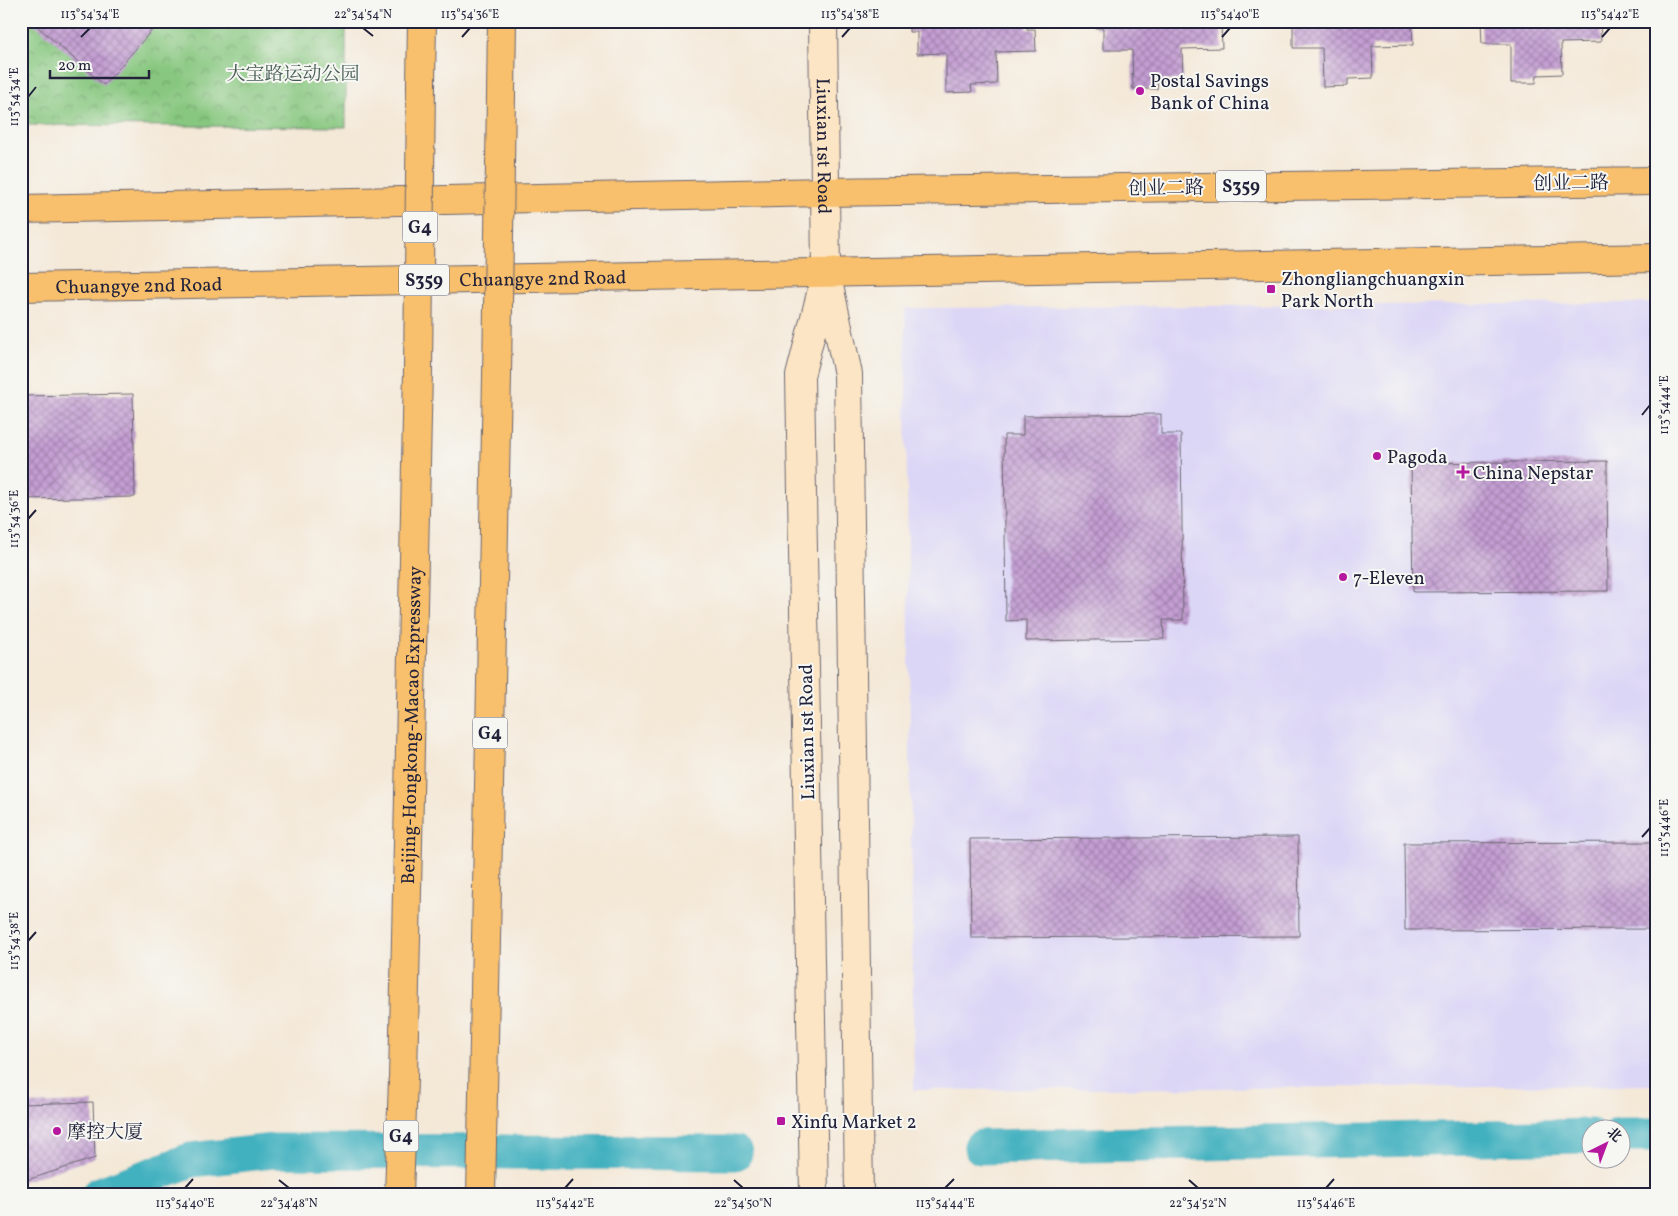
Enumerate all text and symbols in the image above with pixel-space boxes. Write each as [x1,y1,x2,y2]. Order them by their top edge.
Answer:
text: 113°54'34"E [60,7,120,23]
text: 22°34'54"N [334,7,392,23]
text: 113°54'36"E [441,7,499,23]
text: 113°54'38"E [821,7,879,23]
text: 113°54'40"E [1200,7,1260,23]
text: 113°54'42"E [1581,7,1639,23]
scale bar [50,48,149,80]
text: 20 m [58,56,91,77]
park label: 大宝路运动公园 [226,62,360,88]
text: 113°54'34"E [7,67,23,127]
place label: Postal Savings Bank of China [1150,69,1269,117]
street label: Liuxian 1st Road [809,78,836,214]
marker: Postal Savings Bank of China [1134,85,1146,97]
road number: S359 [1216,170,1266,202]
street label: 创业二路 [1533,170,1609,198]
street label: 创业二路 [1128,175,1204,203]
road number: G4 [402,212,438,242]
road number: S359 [399,264,449,296]
street label: Chuangye 2nd Road [459,265,627,294]
place label: Zhongliangchuangxin Park North [1281,267,1465,315]
street label: Chuangye 2nd Road [55,272,223,301]
marker: Zhongliangchuangxin Park North [1265,283,1277,295]
text: 113°54'44"E [1657,375,1673,435]
place label: Pagoda [1387,445,1448,471]
marker: Pagoda [1371,450,1383,462]
place label: China Nepstar [1473,461,1593,487]
marker: China Nepstar [1457,466,1469,478]
text: 113°54'36"E [7,490,23,548]
street label: Beijing-Hongkong-Macao Expressway [396,566,429,885]
place label: 7-Eleven [1353,566,1425,592]
marker: 7-Eleven [1337,571,1349,583]
street label: Liuxian 1st Road [794,664,822,800]
road number: G4 [472,718,508,748]
text: 113°54'46"E [1657,799,1673,857]
text: 113°54'38"E [7,912,23,970]
place label: Xinfu Market 2 [791,1110,917,1136]
marker: Xinfu Market 2 [775,1115,787,1127]
north arrow [1580,1118,1630,1168]
place label: 摩控大厦 [67,1120,143,1146]
road number: G4 [384,1120,418,1152]
text: 北 [1602,1124,1625,1147]
marker: 摩控大厦 [51,1125,63,1137]
text: 113°54'40"E [155,1196,215,1212]
text: 22°34'48"N [260,1196,318,1212]
text: 113°54'42"E [536,1196,594,1212]
text: 22°34'50"N [714,1196,772,1212]
text: 113°54'44"E [915,1196,975,1212]
text: 22°34'52"N [1169,1196,1227,1212]
text: 113°54'46"E [1297,1196,1355,1212]

